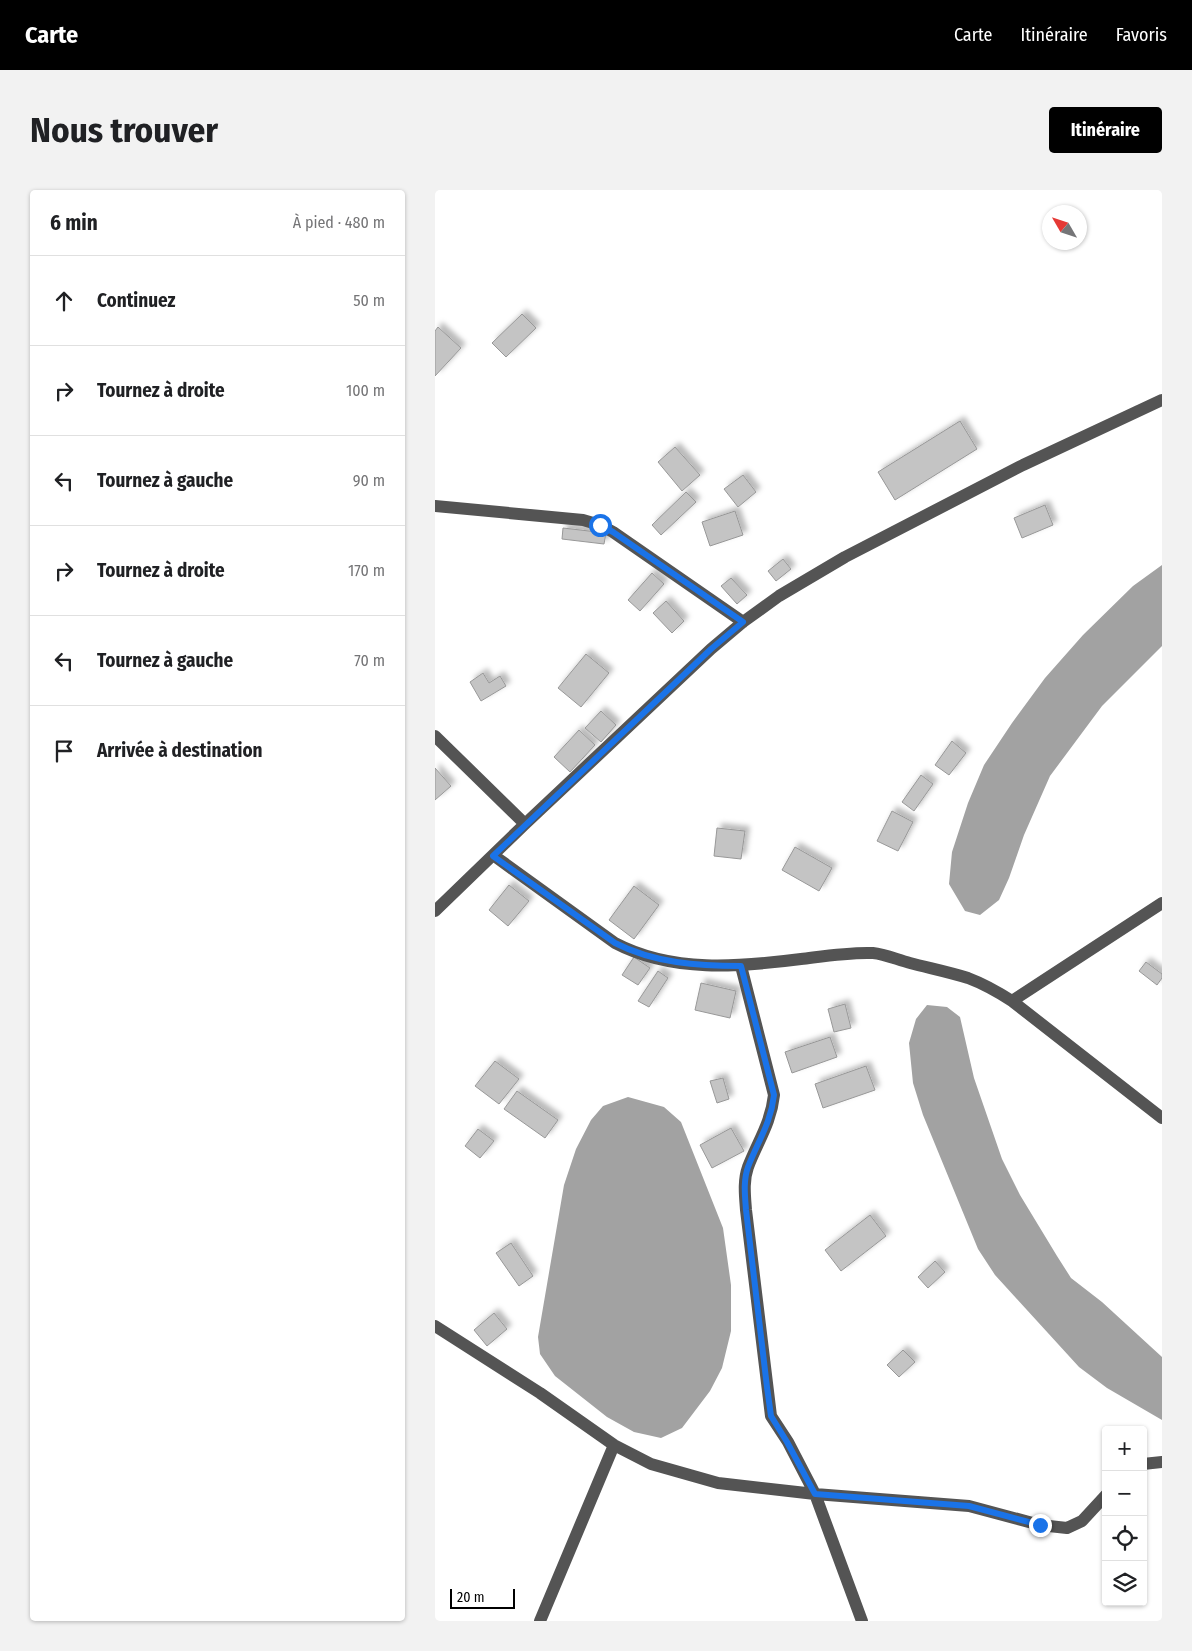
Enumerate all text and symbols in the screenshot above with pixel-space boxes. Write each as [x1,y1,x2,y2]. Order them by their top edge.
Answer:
text: Carte [25,21,78,49]
text: Carte [954,24,992,46]
text: Itinéraire [1020,24,1088,46]
text: Favoris [1116,24,1167,46]
button: Itinéraire [1049,107,1162,153]
text: Nous trouver [30,109,218,151]
north arrow [1042,205,1087,250]
text: 6 min [50,210,98,236]
text: À pied · 480 m [293,213,385,232]
icon: ahead [50,287,78,315]
text: Continuez [97,289,176,312]
text: 50 m [353,291,385,310]
icon: right [50,377,78,405]
text: Tournez à droite [97,379,225,402]
text: 100 m [346,381,385,400]
icon: left [50,467,78,495]
text: Tournez à gauche [97,469,233,492]
text: 90 m [353,471,385,490]
route start [589,514,612,537]
icon: right [50,557,78,585]
text: Tournez à droite [97,559,225,582]
text: 170 m [348,561,385,580]
icon: left [50,647,78,675]
text: Tournez à gauche [97,649,233,672]
text: 70 m [354,651,385,670]
icon: arrive [50,737,78,765]
text: Arrivée à destination [97,739,263,762]
map controls [1102,1426,1147,1606]
button: + [1102,1426,1147,1471]
button: − [1102,1471,1147,1516]
route end [1029,1514,1052,1537]
button: locate [1102,1516,1147,1561]
button: layers [1102,1561,1147,1606]
scale bar [450,1586,515,1609]
text: 20 m [457,1589,485,1606]

